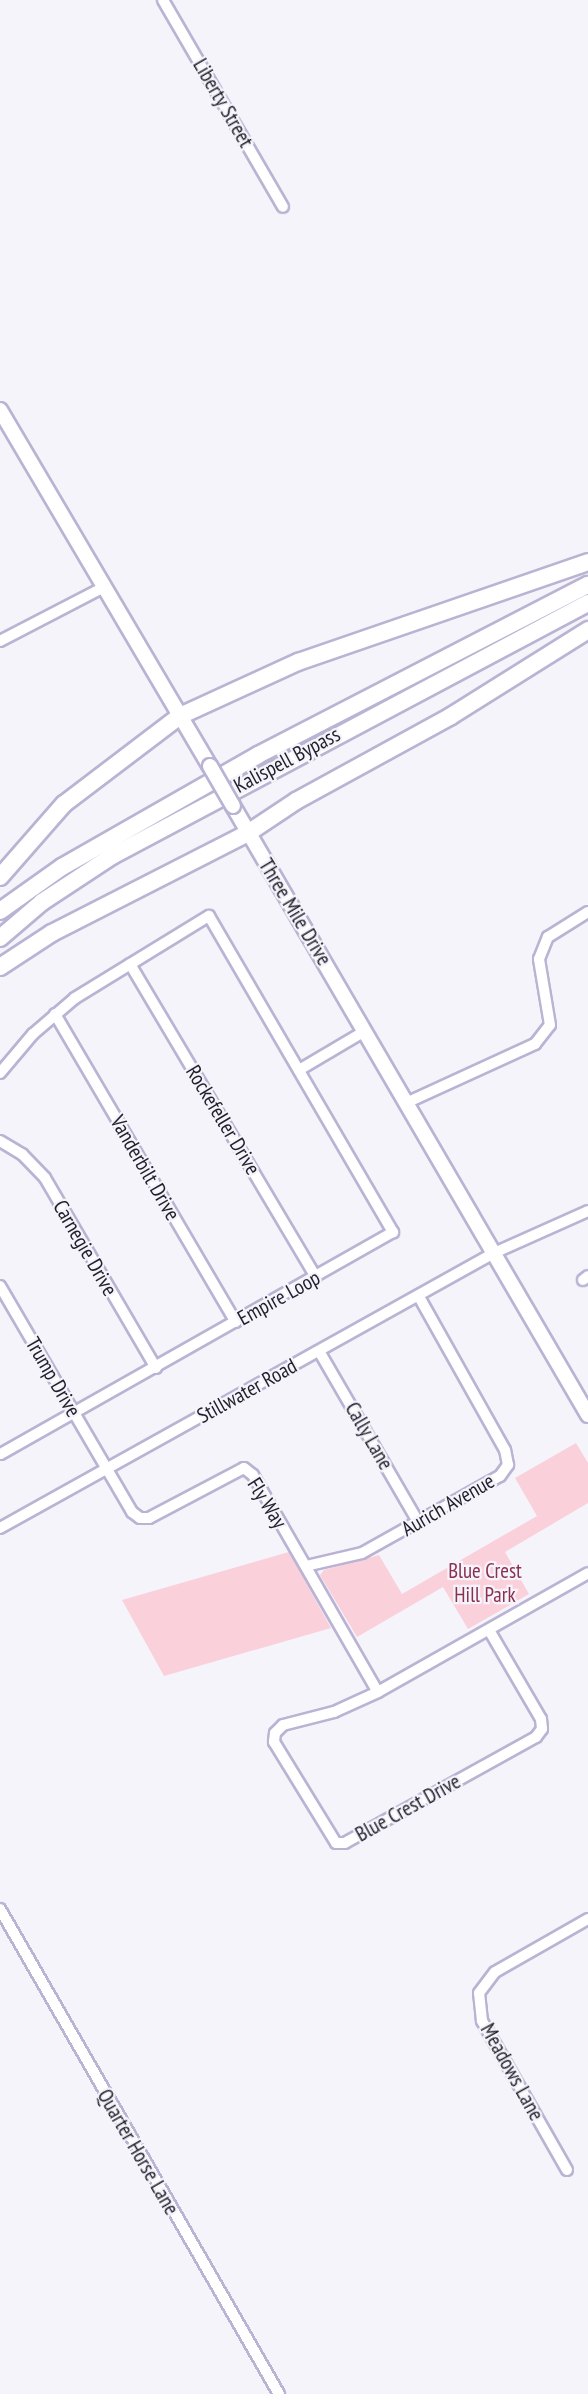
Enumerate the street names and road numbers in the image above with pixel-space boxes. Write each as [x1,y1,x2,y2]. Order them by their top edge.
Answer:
street label: Liberty Street [187,54,259,152]
street label: Kalispell Bypass [230,722,344,798]
street label: Three Mile Drive [253,854,337,970]
street label: Rockefeller Drive [180,1061,266,1179]
street label: Vanderbilt Drive [105,1111,185,1225]
street label: Carnegie Drive [48,1196,122,1300]
street label: Empire Loop [233,1265,325,1331]
street label: Trump Drive [20,1333,86,1421]
street label: Stillwater Road [193,1353,301,1429]
street label: Cally Lane [339,1397,399,1475]
street label: Aurich Avenue [397,1468,499,1542]
street label: Fly Way [242,1473,292,1533]
street label: Blue Crest Drive [351,1769,465,1847]
street label: Meadows Lane [475,2019,549,2125]
street label: Quarter Horse Lane [92,2085,184,2219]

